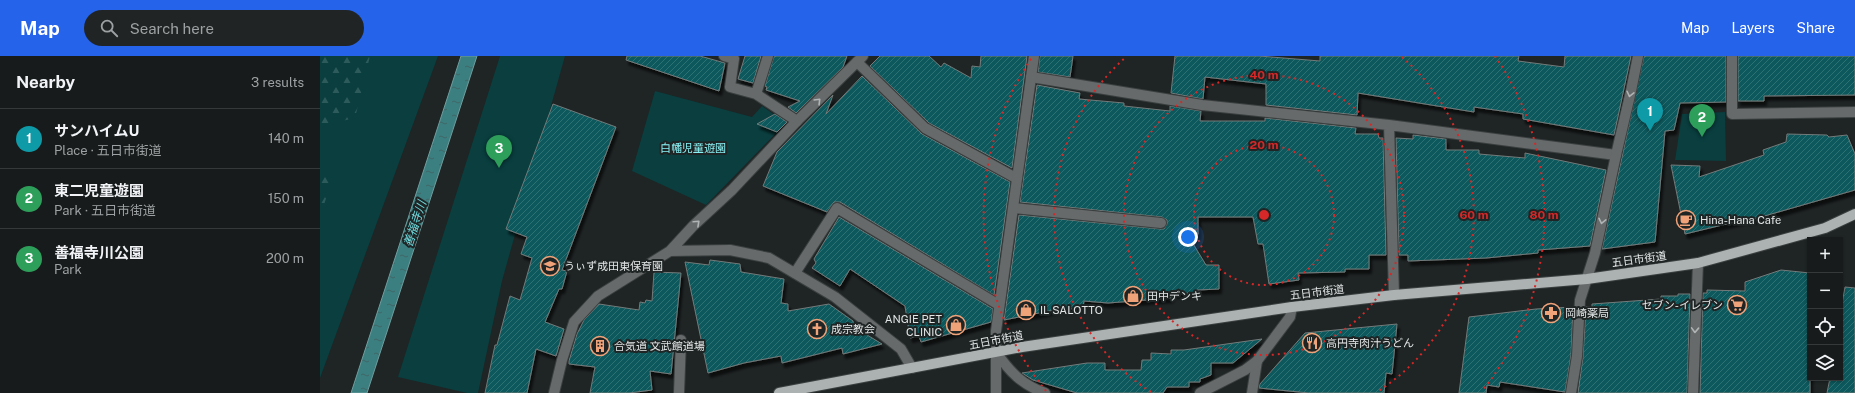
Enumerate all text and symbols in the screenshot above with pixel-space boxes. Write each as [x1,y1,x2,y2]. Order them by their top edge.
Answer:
search box [84,10,364,46]
text: Map [20,17,60,39]
icon: search [98,17,120,39]
text: Search here [130,20,214,37]
text: Map [1681,20,1709,36]
text: Layers [1731,20,1775,36]
text: Share [1797,20,1835,36]
text: 40 m [1249,68,1279,82]
text: Nearby [16,72,75,92]
text: 3 results [251,75,304,90]
one-way arrow [1627,91,1635,98]
one-way arrow [813,98,821,105]
pin: 1 [1637,98,1663,131]
pin: 2 [1689,104,1715,137]
text: サンハイムU [54,122,139,139]
text: 1 [26,131,32,146]
text: 140 m [268,131,304,146]
pin: 3 [486,135,512,168]
text: 20 m [1250,138,1279,152]
park label: 白幡児童遊園 [660,142,726,154]
text: Place · 五日市街道 [54,143,162,158]
text: 東二児童遊園 [54,182,144,199]
text: 2 [25,191,33,206]
text: 150 m [268,191,304,206]
water label: 善福寺川 [401,197,430,249]
text: Park · 五日市街道 [54,203,156,218]
centre of rings [1257,208,1271,222]
text: 60 m [1459,208,1489,222]
text: 80 m [1529,208,1559,222]
cafe icon: Hina-Hana Cafe [1675,209,1697,231]
place label: Hina-Hana Cafe [1700,214,1781,226]
one-way arrow [1598,218,1606,224]
one-way arrow [692,220,700,227]
your location [1178,227,1198,247]
map controls [1807,237,1843,381]
button: + [1807,237,1843,273]
text: 善福寺川公園 [54,244,144,261]
street label: 五日市街道 [1611,249,1667,269]
text: 3 [25,251,33,266]
text: 200 m [266,251,304,266]
school or university icon: うぃず成田東保育園 [539,255,561,277]
place label: うぃず成田東保育園 [564,260,663,272]
text: Park [54,262,82,277]
button: − [1807,273,1843,309]
street label: 五日市街道 [1289,283,1345,301]
shop icon: 田中デンキ [1122,285,1144,307]
place label: 田中デンキ [1147,290,1202,302]
supermarket icon: セブン-イレブン [1726,294,1748,316]
shop icon: IL SALOTTO [1015,299,1037,321]
place label: セブン-イレブン [1642,299,1723,311]
pharmacy icon: 岡崎薬局 [1540,302,1562,324]
place label: IL SALOTTO [1040,304,1103,316]
place label: 岡崎薬局 [1565,307,1609,319]
button: locate [1807,309,1843,345]
place label: ANGIE PET CLINIC [885,313,942,338]
shop icon: ANGIE PET CLINIC [945,314,967,336]
church icon: 成宗教会 [806,318,828,340]
place label: 成宗教会 [831,323,875,335]
one-way arrow [1691,327,1700,333]
street label: 五日市街道 [968,329,1024,351]
restaurant icon: 高円寺肉汁うどん [1301,332,1323,354]
building icon: 合気道 文武館道場 [589,335,611,357]
place label: 高円寺肉汁うどん [1326,337,1414,349]
place label: 合気道 文武館道場 [614,340,705,352]
button: layers [1807,345,1843,381]

